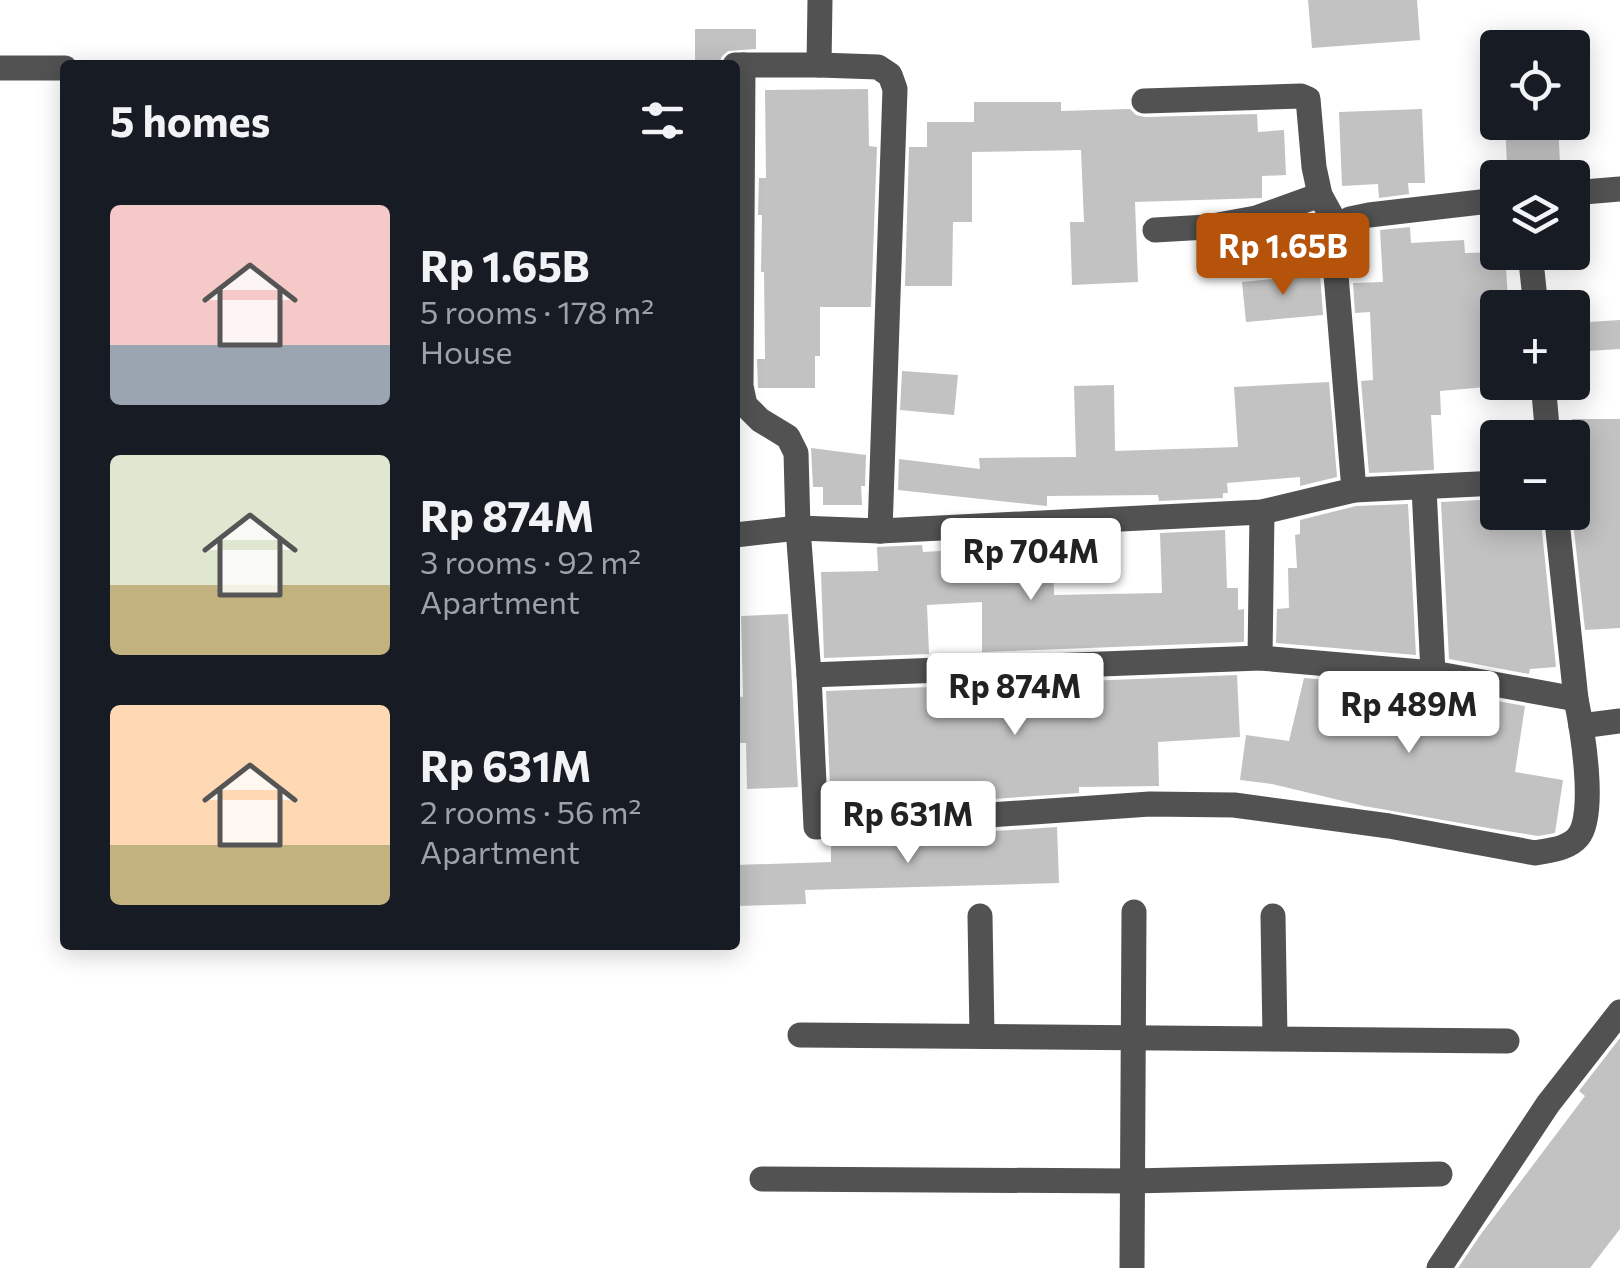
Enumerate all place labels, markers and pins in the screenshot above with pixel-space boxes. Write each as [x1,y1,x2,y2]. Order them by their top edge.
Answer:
pin: Rp 1.65B [1180,213,1386,298]
pin: Rp 704M [939,518,1123,603]
pin: Rp 874M [923,653,1107,738]
pin: Rp 489M [1317,671,1501,756]
pin: Rp 631M [816,781,1000,866]

